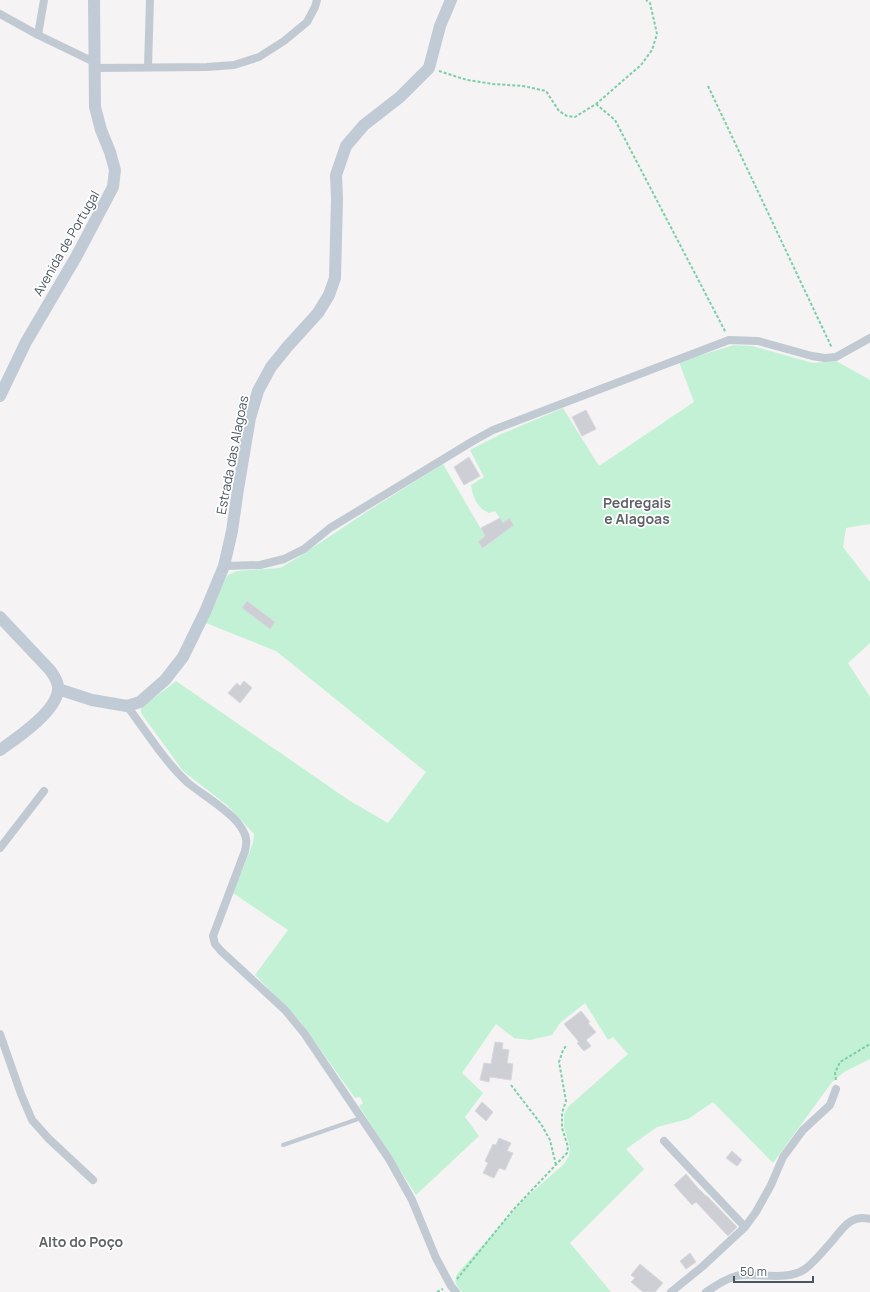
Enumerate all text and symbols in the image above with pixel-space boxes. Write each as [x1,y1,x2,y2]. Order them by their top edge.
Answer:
street label: Avenida de Portugal [29,187,103,299]
street label: Estrada das Alagoas [212,394,252,516]
district label: Pedregais e Alagoas [603,493,671,528]
district label: Alto do Poço [39,1232,124,1251]
scale bar [734,1258,813,1284]
text: 50 m [740,1263,767,1280]

